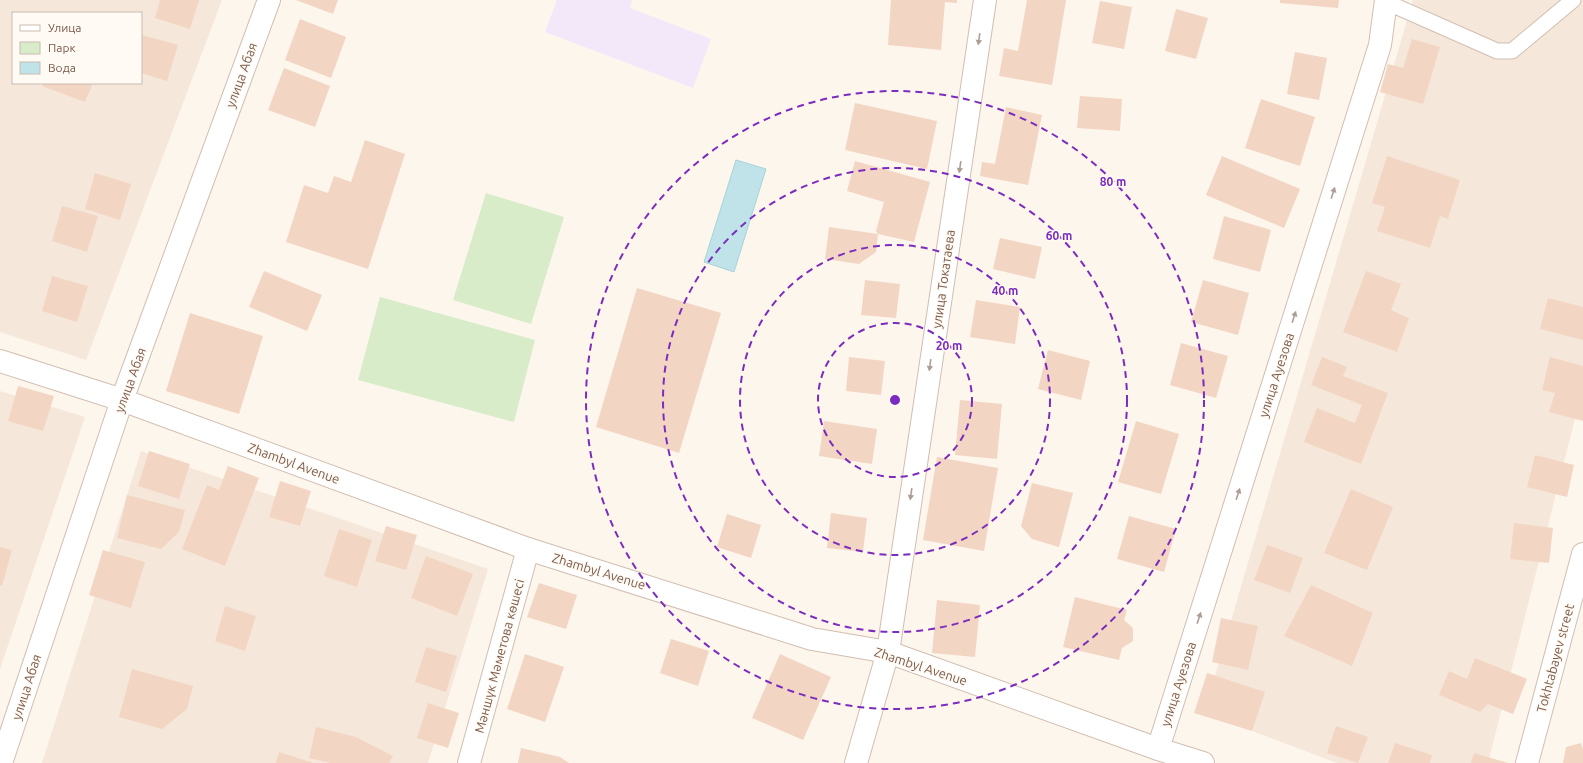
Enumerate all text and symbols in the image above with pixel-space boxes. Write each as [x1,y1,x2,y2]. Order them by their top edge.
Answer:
legend [12,12,142,84]
text: Улица [48,21,81,34]
one-way arrow [976,32,982,45]
text: Парк [48,41,76,54]
street label: улица Абая [223,41,259,109]
text: Вода [48,61,76,74]
one-way arrow [957,161,963,173]
text: 80 m [1100,175,1126,188]
one-way arrow [1330,187,1336,199]
street label: улица Токатаева [929,229,957,329]
text: 60 m [1046,229,1072,242]
text: 40 m [992,284,1018,297]
one-way arrow [1291,311,1297,323]
street label: улица Ауезова [1256,331,1296,419]
text: 20 m [936,339,962,352]
street label: улица Абая [112,346,148,414]
one-way arrow [927,359,933,371]
centre of rings [888,393,902,407]
street label: Zhambyl Avenue [246,440,342,486]
one-way arrow [908,487,914,500]
one-way arrow [1235,488,1241,500]
street label: Zhambyl Avenue [551,550,647,592]
street label: Мәншүк Мәметова көшесі [472,577,526,735]
street label: Tokhtabayev street [1534,602,1576,714]
one-way arrow [1196,612,1202,624]
street label: улица Ауезова [1158,640,1198,728]
street label: Zhambyl Avenue [873,644,969,688]
street label: улица Абая [9,652,43,722]

